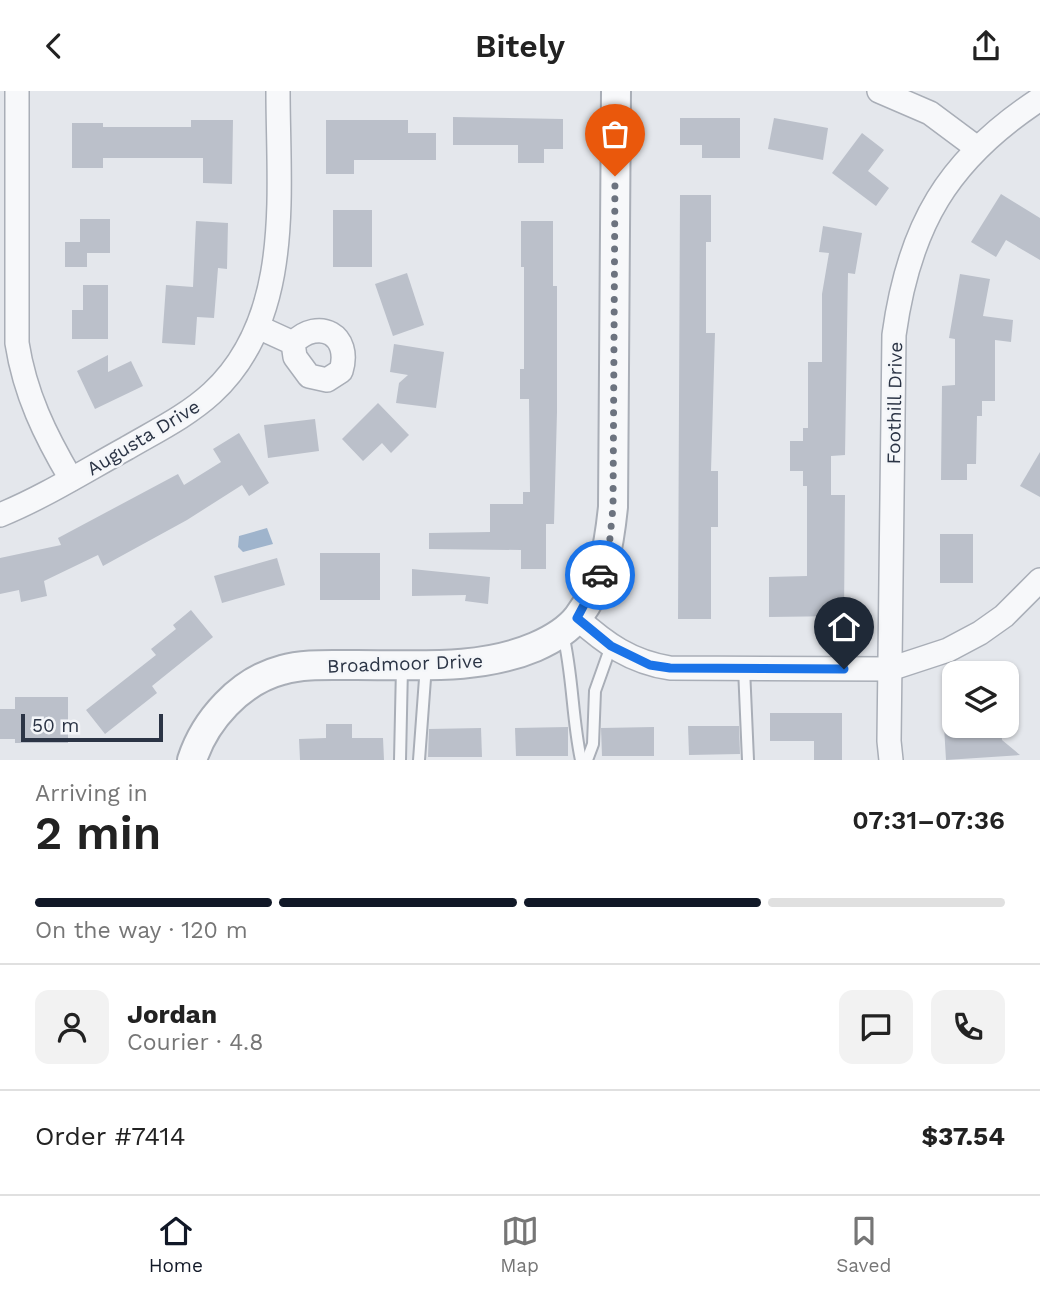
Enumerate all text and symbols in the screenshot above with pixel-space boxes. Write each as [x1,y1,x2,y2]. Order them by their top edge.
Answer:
icon: back [35,27,73,65]
text: Bitely [475,27,565,65]
icon: share [967,27,1005,65]
pin [585,104,645,176]
icon: bag [596,115,634,153]
street label: Foothill Drive [882,341,907,465]
street label: Augusta Drive [82,395,204,480]
courier [565,540,635,610]
icon: car [581,556,619,594]
pin [814,597,874,669]
icon: home [825,608,863,646]
street label: Broadmoor Drive [327,649,483,678]
map controls [942,661,1019,738]
button: layers [942,661,1019,738]
scale bar [21,711,163,743]
text: 50 m [32,714,79,737]
text: Arriving in [35,780,148,807]
text: 07:31–07:36 [852,805,1005,835]
text: 2 min [35,806,161,860]
text: On the way · 120 m [35,917,248,944]
button: person [35,990,109,1064]
button: chat [839,990,913,1064]
button: phone [931,990,1005,1064]
text: Jordan [127,999,217,1029]
text: Courier · 4.8 [127,1029,263,1056]
text: Order #7414 [35,1121,186,1151]
text: $37.54 [921,1121,1005,1151]
tab: Home [149,1212,203,1277]
tab: Map [500,1212,539,1277]
tab: Saved [836,1212,891,1277]

